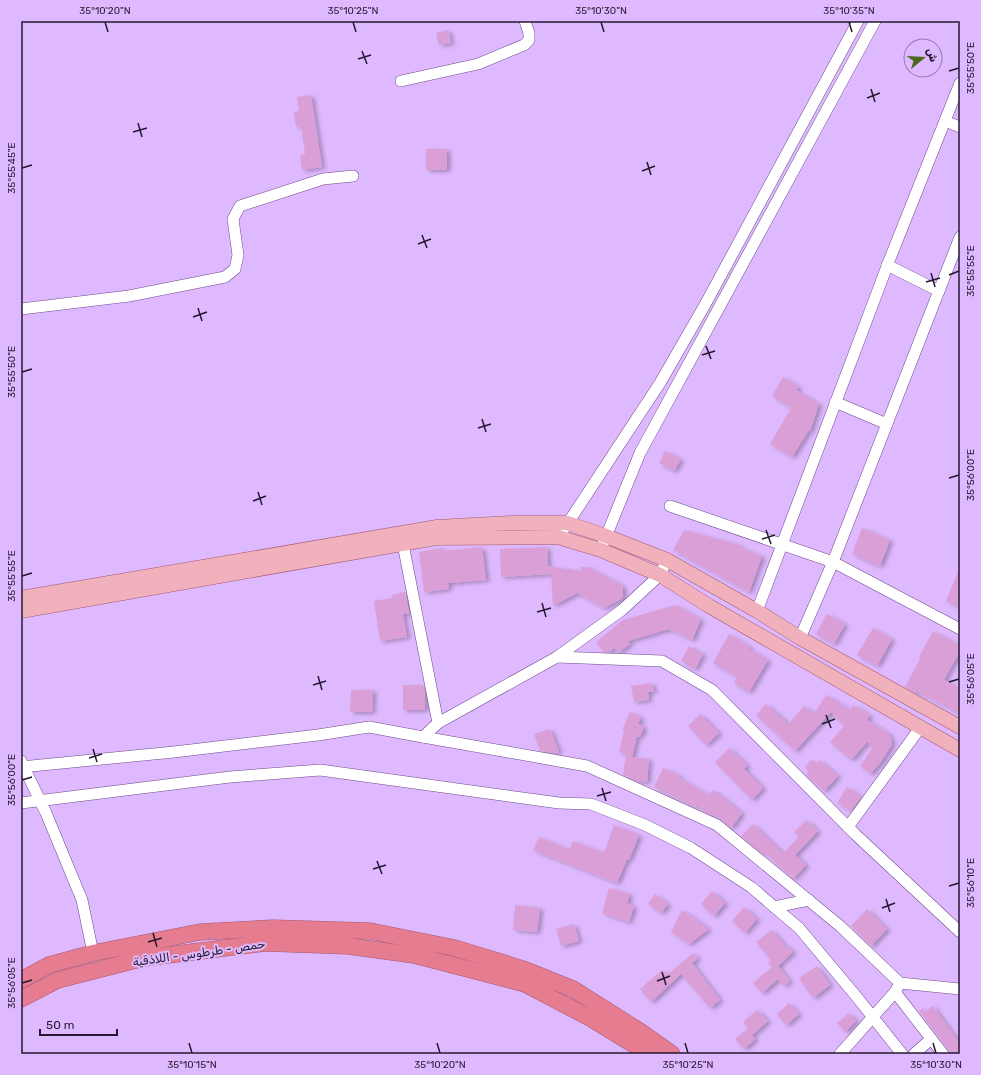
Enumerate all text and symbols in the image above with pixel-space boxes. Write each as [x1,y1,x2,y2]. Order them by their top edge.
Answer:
text: 35°10'20"N [79,5,131,17]
text: 35°10'25"N [327,5,379,17]
text: 35°10'30"N [575,5,627,17]
text: 35°10'35"N [823,5,875,17]
north arrow [903,38,943,78]
text: 35°55'50"E [965,42,977,94]
text: ش [924,46,940,64]
text: 35°55'45"E [6,142,18,194]
text: 35°55'55"E [965,245,977,297]
text: 35°55'50"E [6,346,18,398]
text: 35°56'00"E [965,449,977,501]
text: 35°55'55"E [6,550,18,602]
text: 35°56'05"E [965,653,977,705]
text: 35°56'00"E [6,754,18,806]
text: 35°56'10"E [965,858,977,908]
street label: حمص - طرطوس - اللاذقية [132,937,266,970]
text: 35°56'05"E [6,957,18,1009]
scale bar [40,1011,117,1037]
text: 50 m [46,1018,74,1032]
text: 35°10'15"N [167,1059,217,1071]
text: 35°10'20"N [414,1059,466,1071]
text: 35°10'25"N [662,1059,714,1071]
text: 35°10'30"N [910,1059,962,1071]

